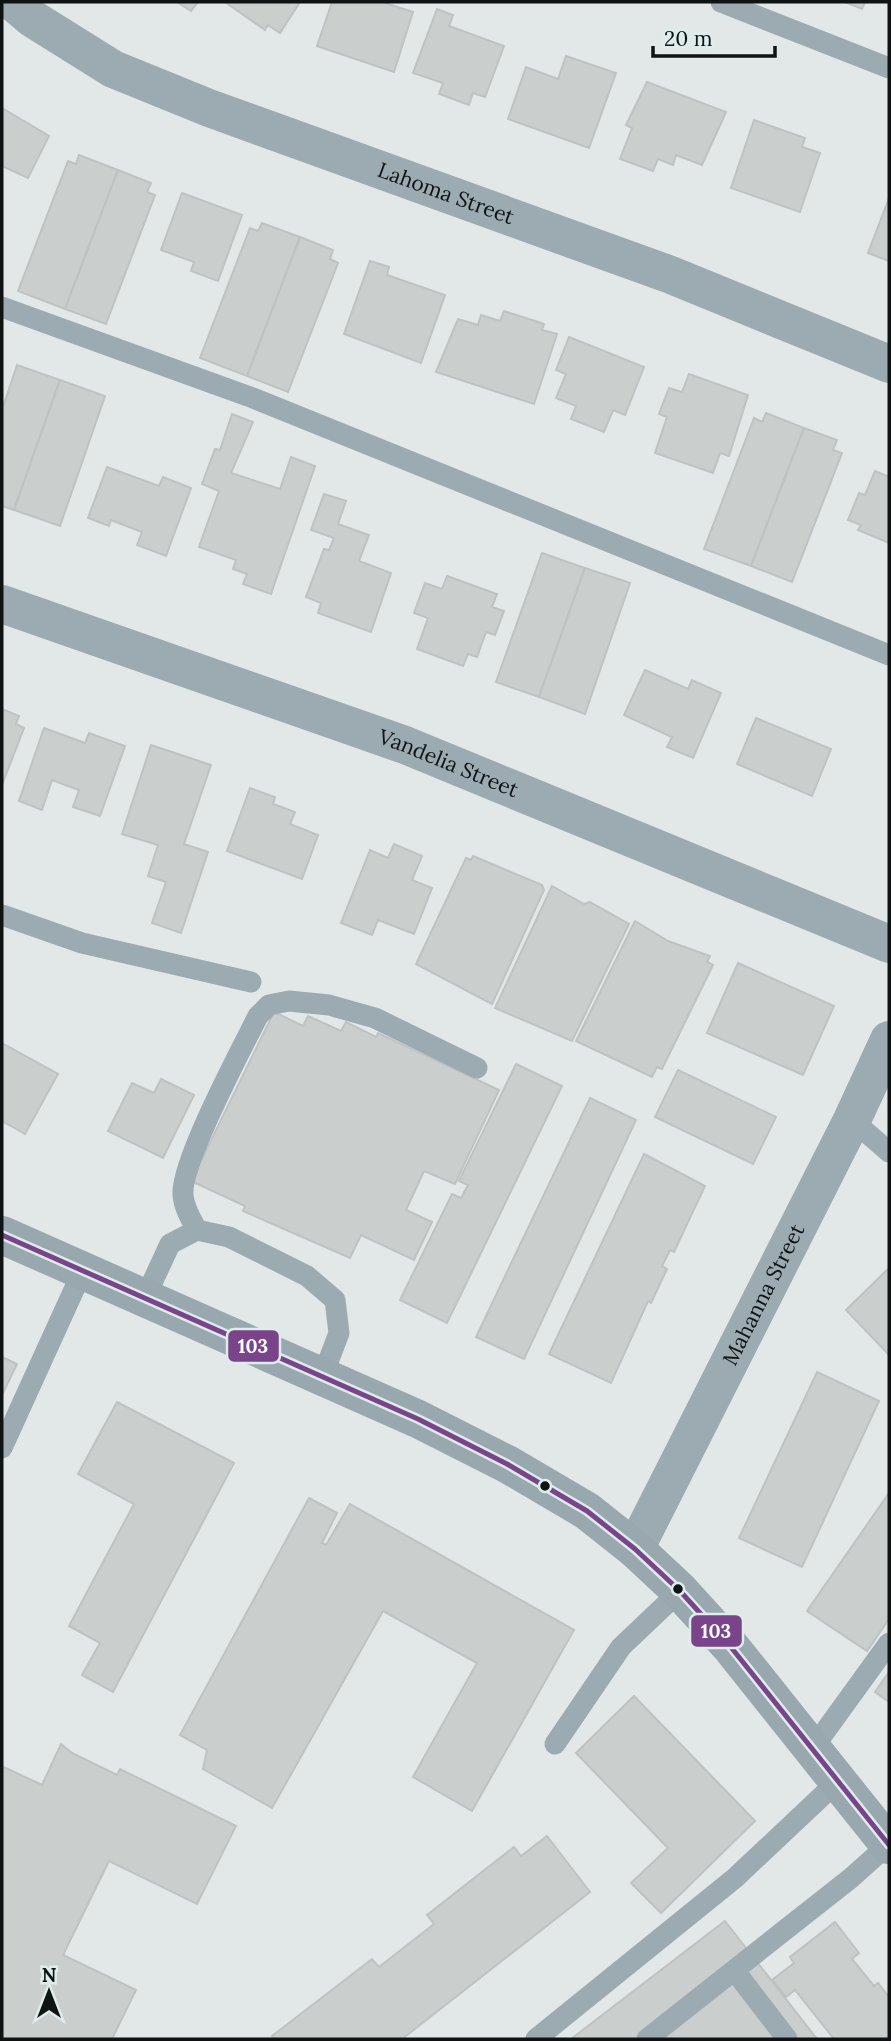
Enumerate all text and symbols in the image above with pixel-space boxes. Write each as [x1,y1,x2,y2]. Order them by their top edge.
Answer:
scale bar [653,14,776,58]
text: 20 m [664,25,713,52]
street label: Lahoma Street [374,156,519,230]
street label: Vandelia Street [374,722,523,803]
street label: Mahanna Street [716,1218,811,1370]
line badge: 103 [227,1329,280,1363]
text: 103 [238,1334,268,1358]
unlabelled marker [538,1479,552,1493]
unlabelled marker [671,1582,685,1596]
line badge: 103 [690,1614,743,1648]
text: 103 [701,1619,731,1643]
north arrow [14,1957,84,2027]
text: N [42,1963,57,1987]

